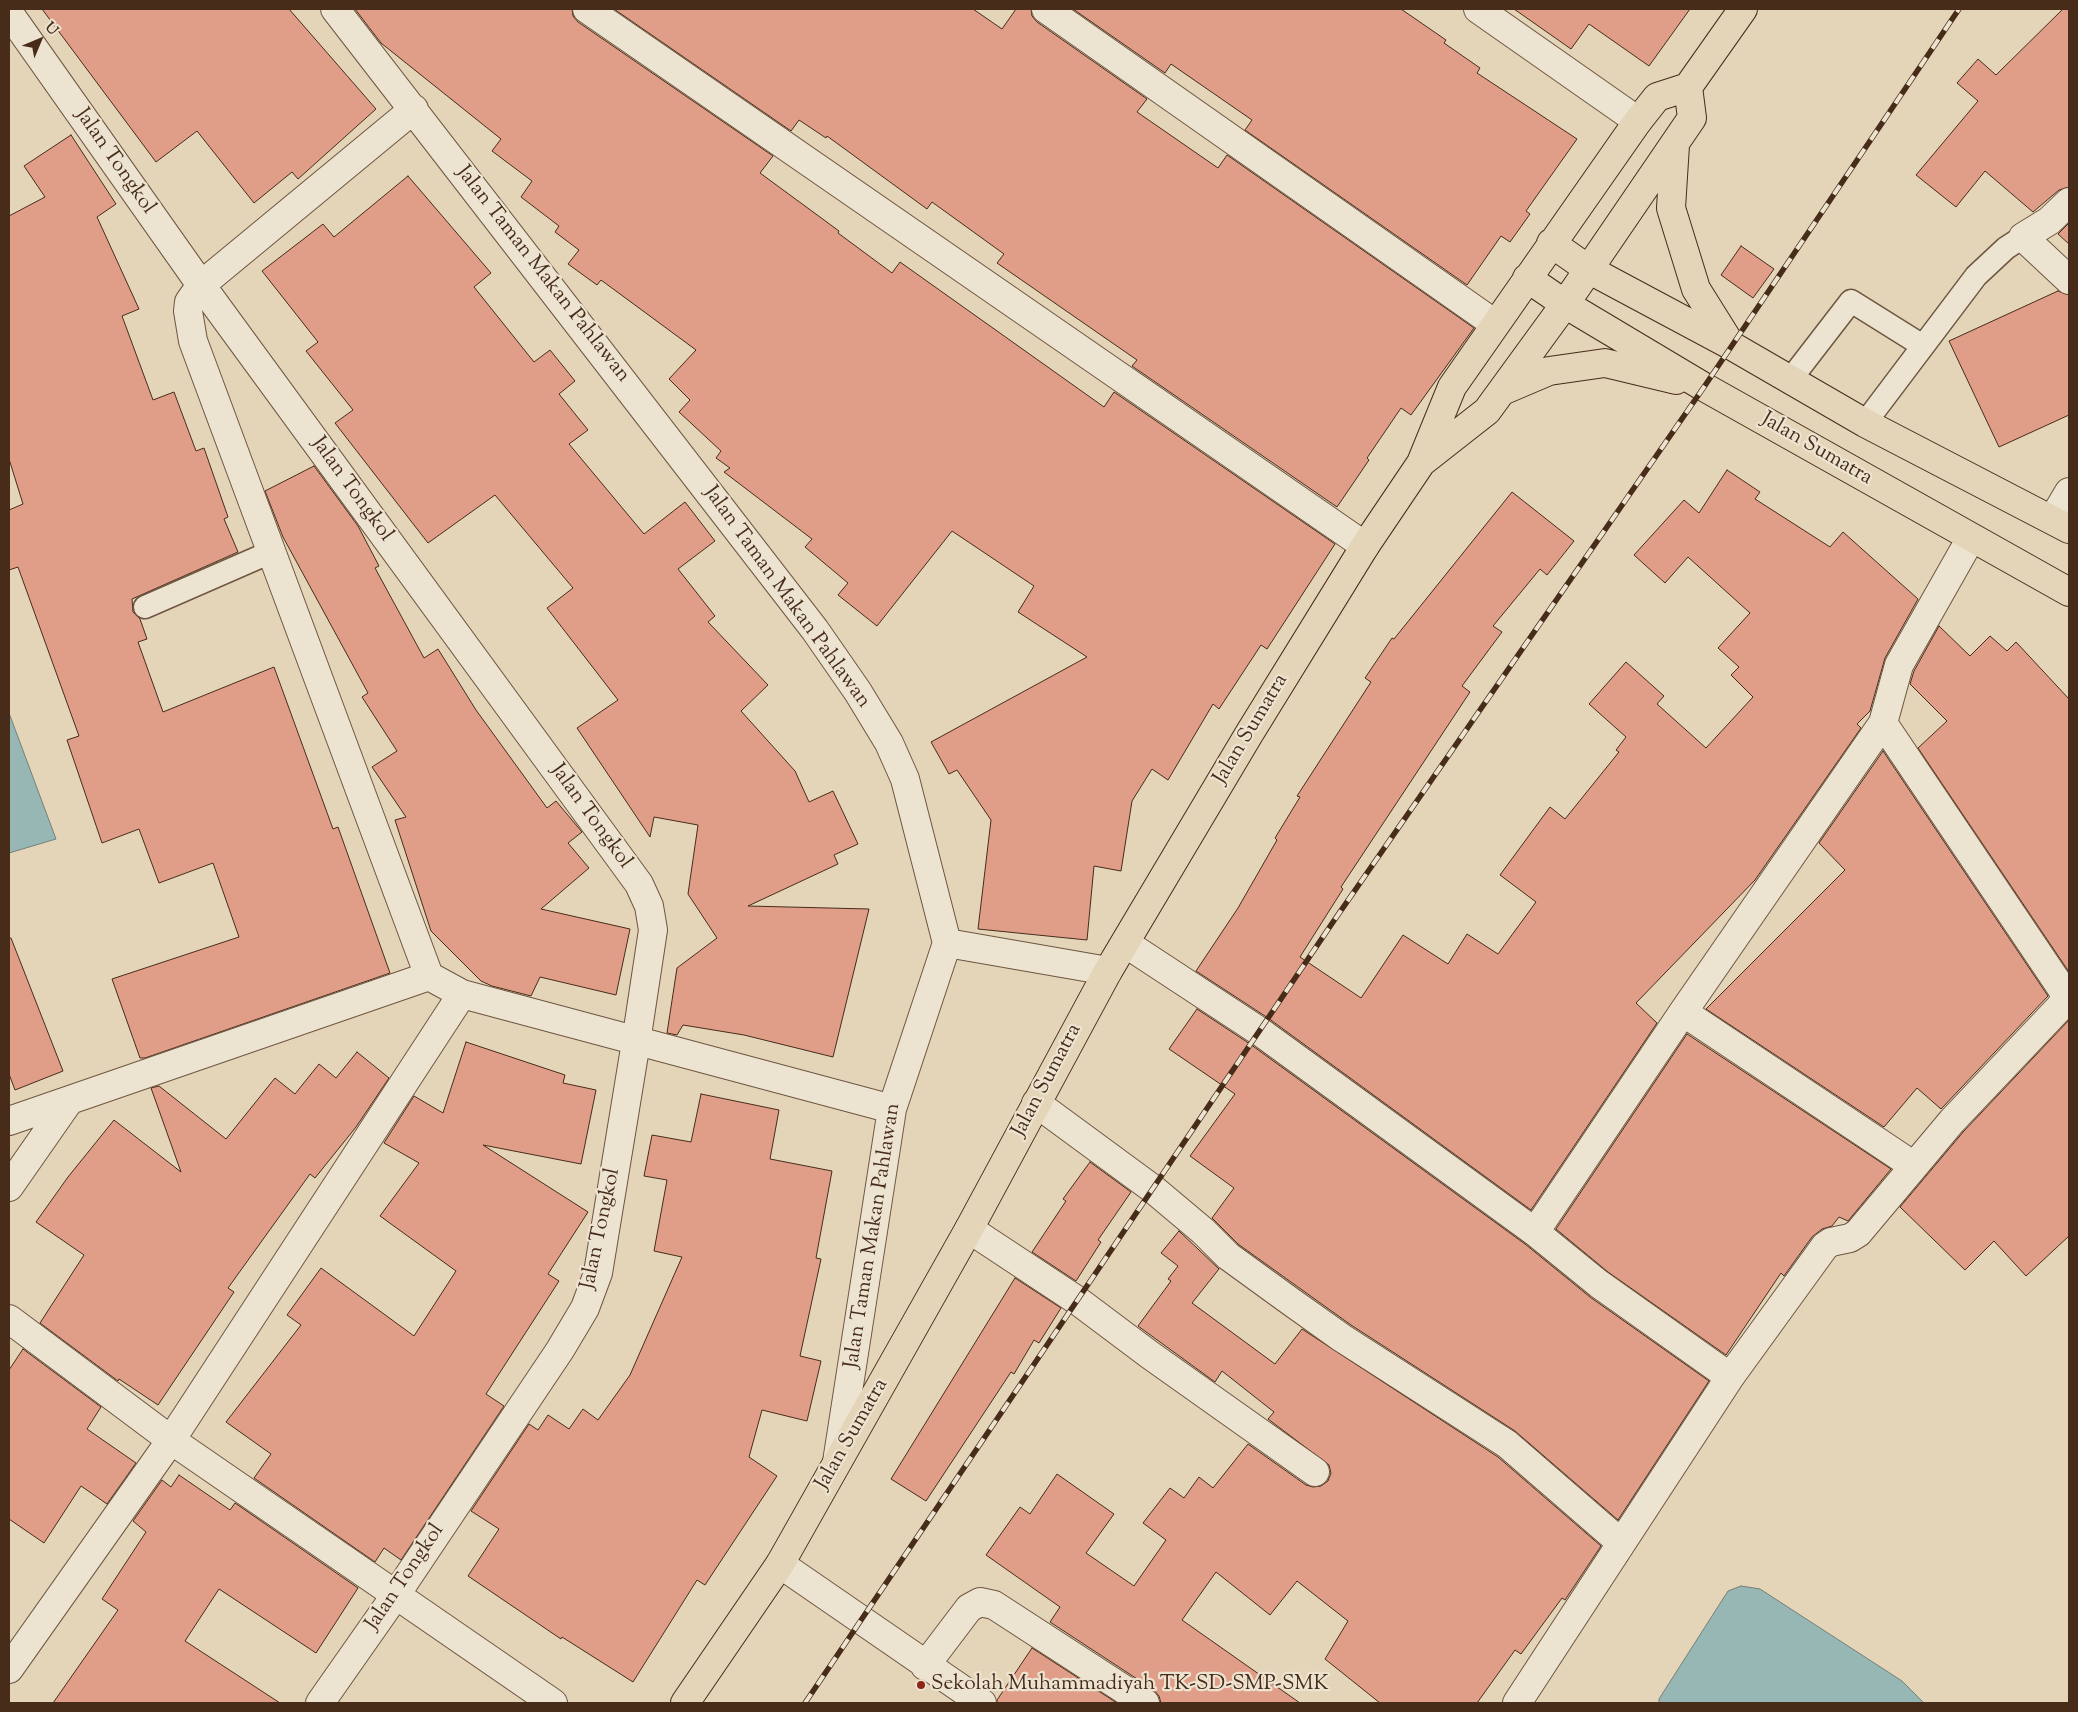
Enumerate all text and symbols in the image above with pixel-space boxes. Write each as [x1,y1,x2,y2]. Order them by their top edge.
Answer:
north arrow [15,15,65,65]
text: U [39,18,62,40]
street label: Jalan Tongkol [68,104,160,220]
street label: Jalan Taman Makan Pahlawan [449,162,635,388]
street label: Jalan Sumatra [1756,408,1876,492]
street label: Jalan Tongkol [305,433,397,547]
street label: Jalan Taman Makan Pahlawan [697,482,875,714]
street label: Jalan Sumatra [1209,670,1295,790]
street label: Jalan Tongkol [544,760,636,874]
street label: Jalan Sumatra [1008,1020,1088,1142]
street label: Jalan Taman Makan Pahlawan [841,1102,907,1370]
street label: Jalan Tongkol [577,1166,627,1292]
street label: Jalan Sumatra [811,1375,895,1495]
street label: Jalan Tongkol [361,1520,451,1636]
place label: Sekolah Muhammadiyah TK-SD-SMP-SMK [931,1672,1329,1698]
marker: Sekolah Muhammadiyah TK-SD-SMP-SMK [915,1679,927,1691]

